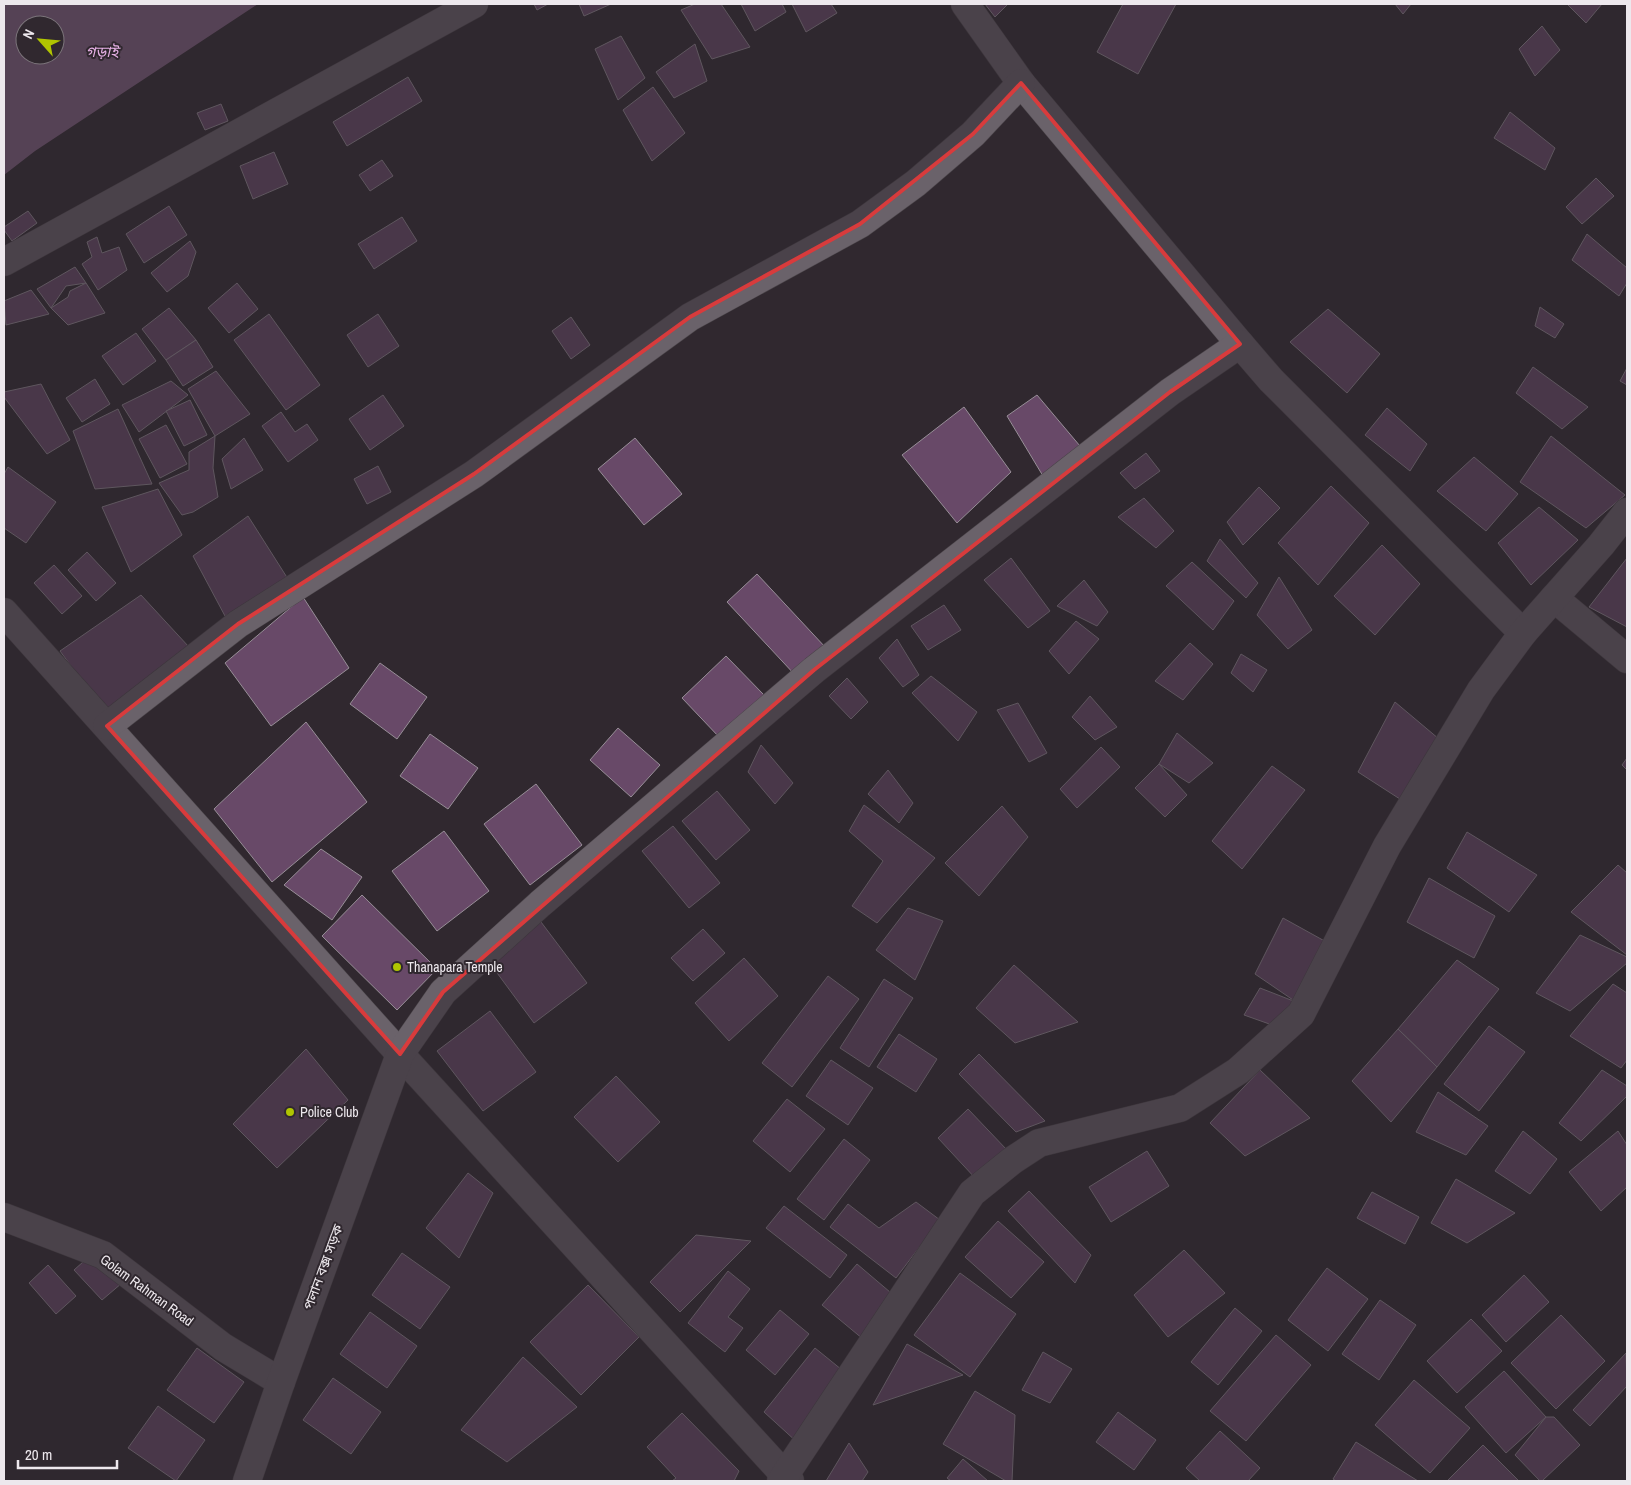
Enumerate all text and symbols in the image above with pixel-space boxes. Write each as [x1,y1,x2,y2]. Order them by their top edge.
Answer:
north arrow [15,15,65,65]
text: N [19,26,38,42]
water label: গড়াই [86,41,121,62]
place label: Thanapara Temple [407,958,503,976]
marker: Thanapara Temple [391,961,403,973]
place label: Police Club [300,1103,359,1121]
marker: Police Club [284,1106,296,1118]
street label: পলান বক্স সড়ক [299,1221,347,1312]
street label: Golam Rahman Road [97,1250,197,1330]
scale bar [18,1438,116,1470]
text: 20 m [25,1444,52,1465]

